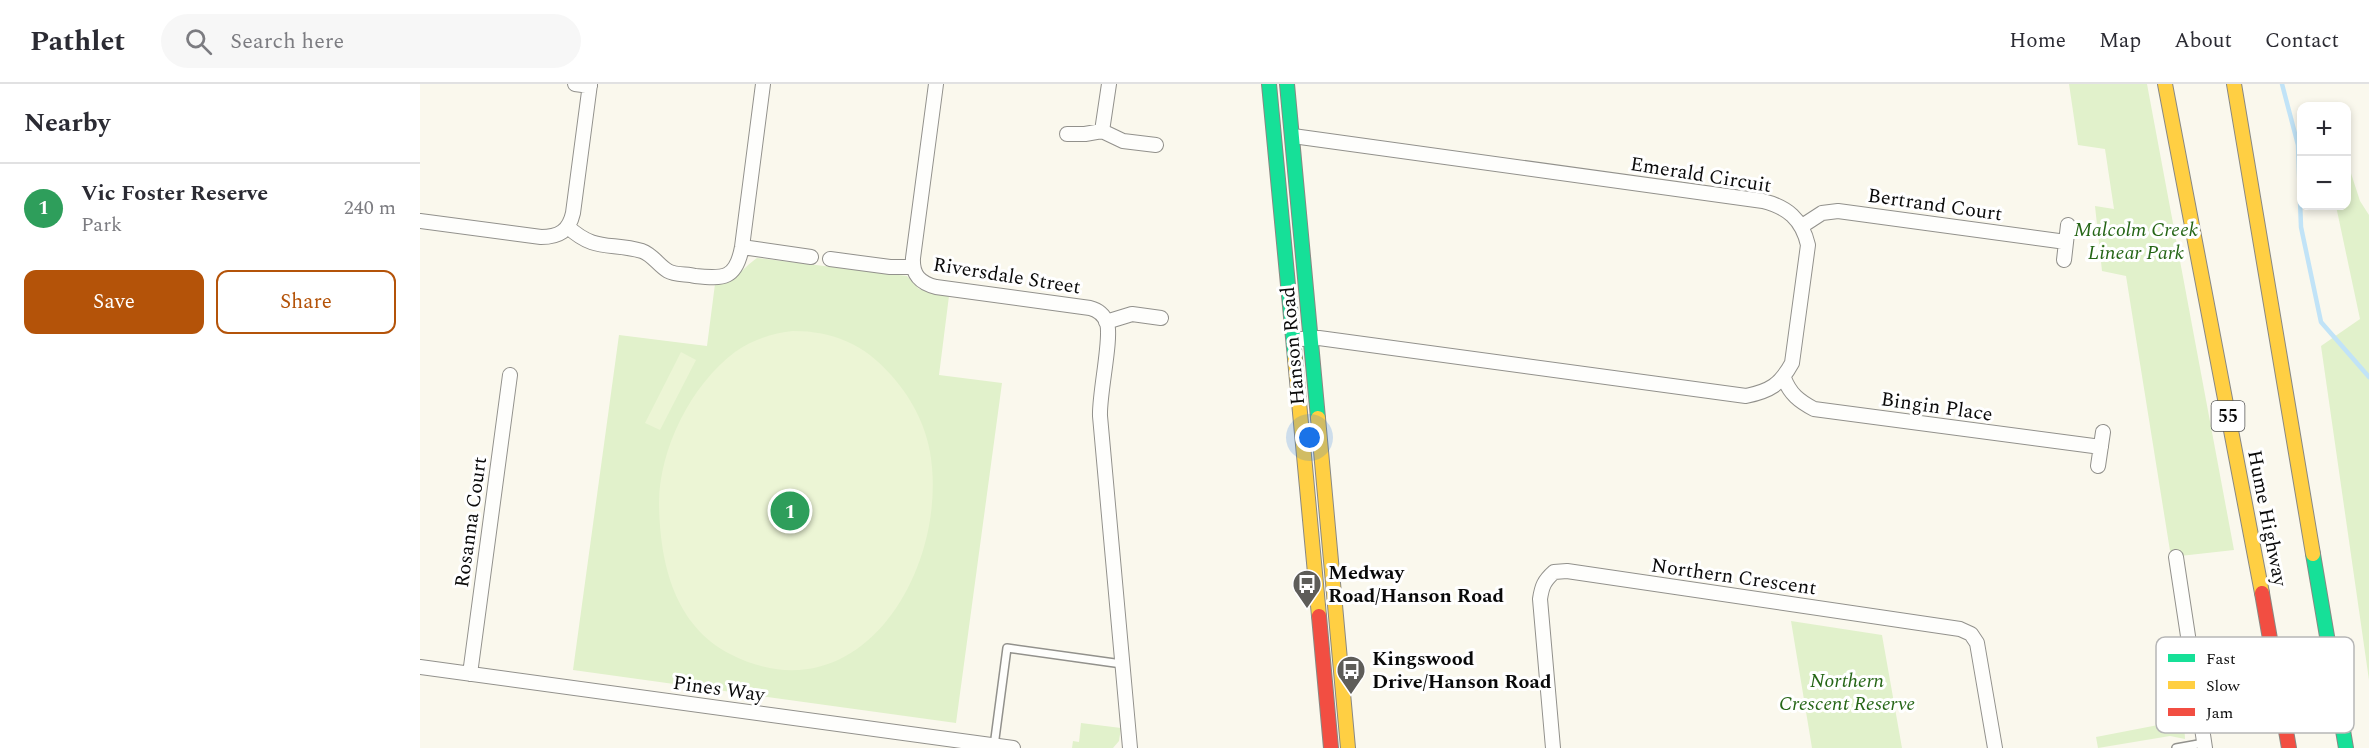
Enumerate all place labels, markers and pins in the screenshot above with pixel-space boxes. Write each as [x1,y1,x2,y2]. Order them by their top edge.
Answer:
pin: 1 [770,488,809,534]
place label: Medway Road/Hanson Road [1328,558,1504,611]
bus stop icon: Medway Road/Hanson Road [1291,568,1323,610]
place label: Kingswood Drive/Hanson Road [1372,644,1552,697]
bus stop icon: Kingswood Drive/Hanson Road [1335,654,1367,696]

